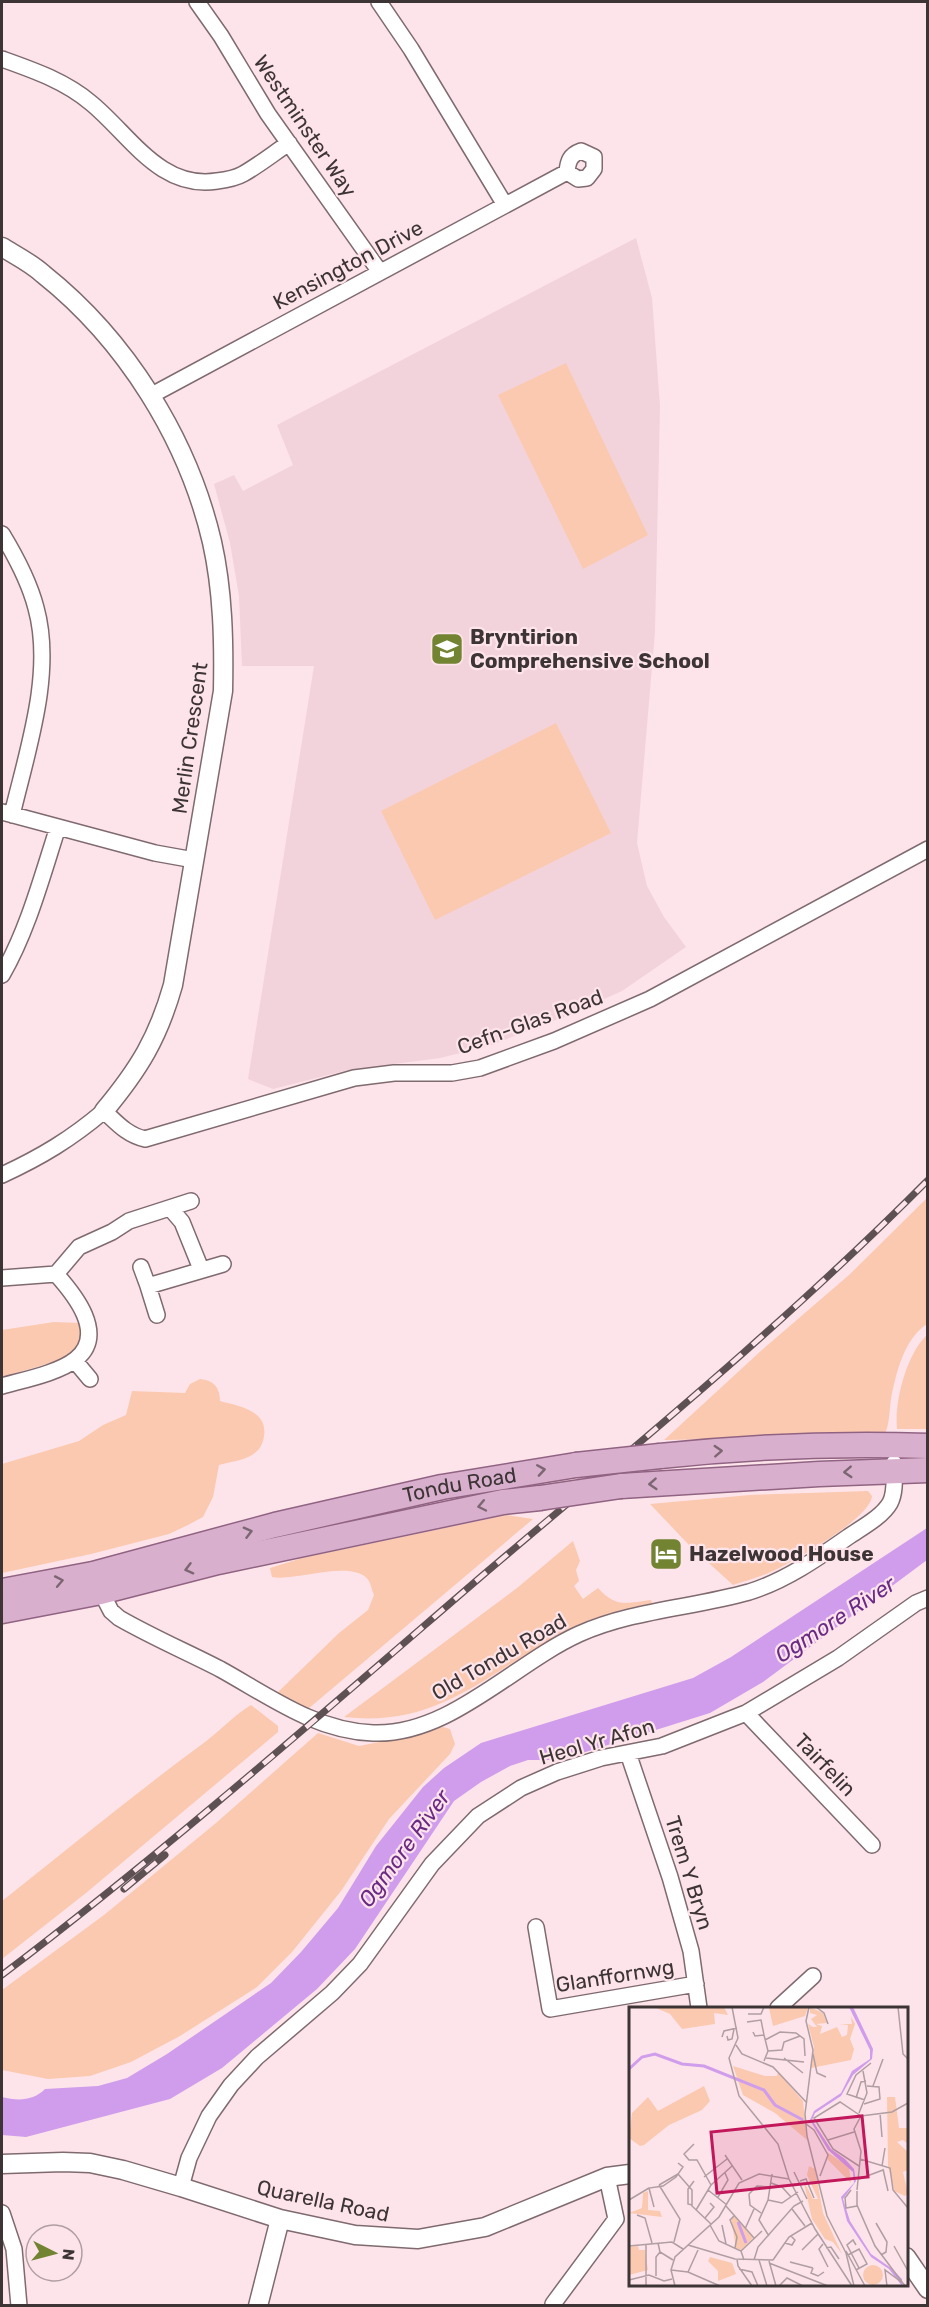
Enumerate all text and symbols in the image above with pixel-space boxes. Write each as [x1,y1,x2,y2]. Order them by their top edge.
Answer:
street label: Westminster Way [249,50,362,202]
street label: Kensington Drive [269,215,427,315]
place label: Bryntirion Comprehensive School [470,624,710,673]
school or university icon: Bryntirion Comprehensive School [429,631,465,667]
street label: Merlin Crescent [166,661,213,815]
street label: Cefn-Glas Road [454,984,606,1059]
one-way arrow [714,1444,723,1457]
street label: Tondu Road [400,1462,518,1508]
one-way arrow [536,1464,546,1477]
one-way arrow [844,1466,853,1479]
one-way arrow [649,1477,658,1490]
one-way arrow [477,1499,487,1512]
one-way arrow [242,1527,253,1539]
hotel icon: Hazelwood House [648,1536,684,1572]
place label: Hazelwood House [689,1541,874,1566]
one-way arrow [184,1562,194,1575]
water label: Ogmore River [770,1570,902,1668]
one-way arrow [54,1575,64,1588]
street label: Old Tondu Road [427,1608,571,1705]
street label: Heol Yr Afon [536,1713,657,1770]
street label: Tairfelin [789,1728,861,1801]
water label: Ogmore River [353,1783,457,1912]
street label: Trem Y Bryn [660,1813,719,1933]
street label: Glanffornwg [554,1954,676,1997]
inset map [629,2007,908,2286]
street label: Quarella Road [255,2174,392,2227]
north arrow [24,2223,84,2283]
text: N [58,2248,78,2261]

